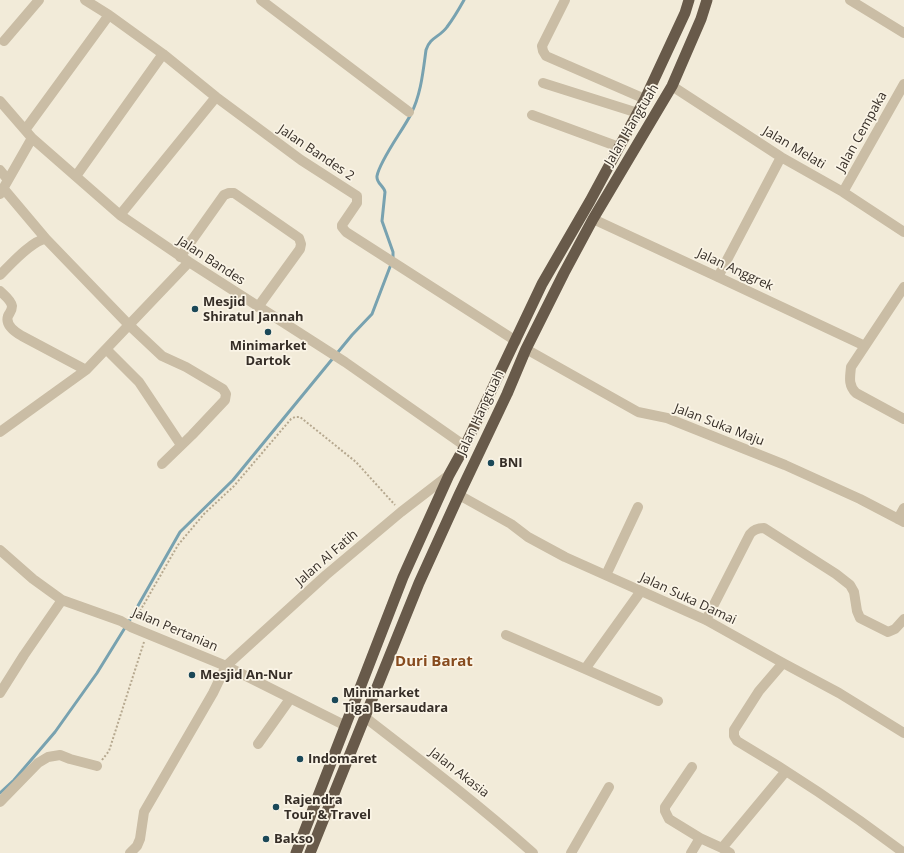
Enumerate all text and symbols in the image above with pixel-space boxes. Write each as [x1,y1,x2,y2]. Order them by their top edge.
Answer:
street label: Jalan Hangtuah [602,81,662,169]
street label: Jalan Cempaka [834,89,890,175]
street label: Jalan Bandes 2 [275,122,357,184]
street label: Jalan Melati [760,123,828,173]
street label: Jalan Bandes [174,233,248,289]
street label: Jalan Anggrek [694,246,776,294]
place label: Mesjid Shiratul Jannah [203,294,304,325]
marker: Mesjid Shiratul Jannah [190,304,200,314]
marker: Minimarket Dartok [263,327,273,337]
place label: Minimarket Dartok [230,338,306,369]
street label: Jalan Hangtuah [454,368,508,458]
street label: Jalan Suka Maju [672,401,766,449]
place label: BNI [499,455,523,471]
marker: BNI [486,458,496,468]
street label: Jalan Al Fatih [293,527,361,589]
street label: Jalan Suka Damai [637,570,739,628]
street label: Jalan Pertanian [130,605,220,655]
district label: Duri Barat [395,653,473,671]
place label: Mesjid An-Nur [200,667,293,683]
marker: Mesjid An-Nur [187,670,197,680]
place label: Minimarket Tiga Bersaudara [343,685,448,716]
marker: Minimarket Tiga Bersaudara [330,695,340,705]
street label: Jalan Akasia [426,745,492,801]
place label: Indomaret [308,751,377,767]
marker: Indomaret [295,754,305,764]
place label: Rajendra Tour & Travel [284,792,371,823]
marker: Rajendra Tour & Travel [271,802,281,812]
place label: Bakso [274,831,313,847]
marker: Bakso [261,834,271,844]

